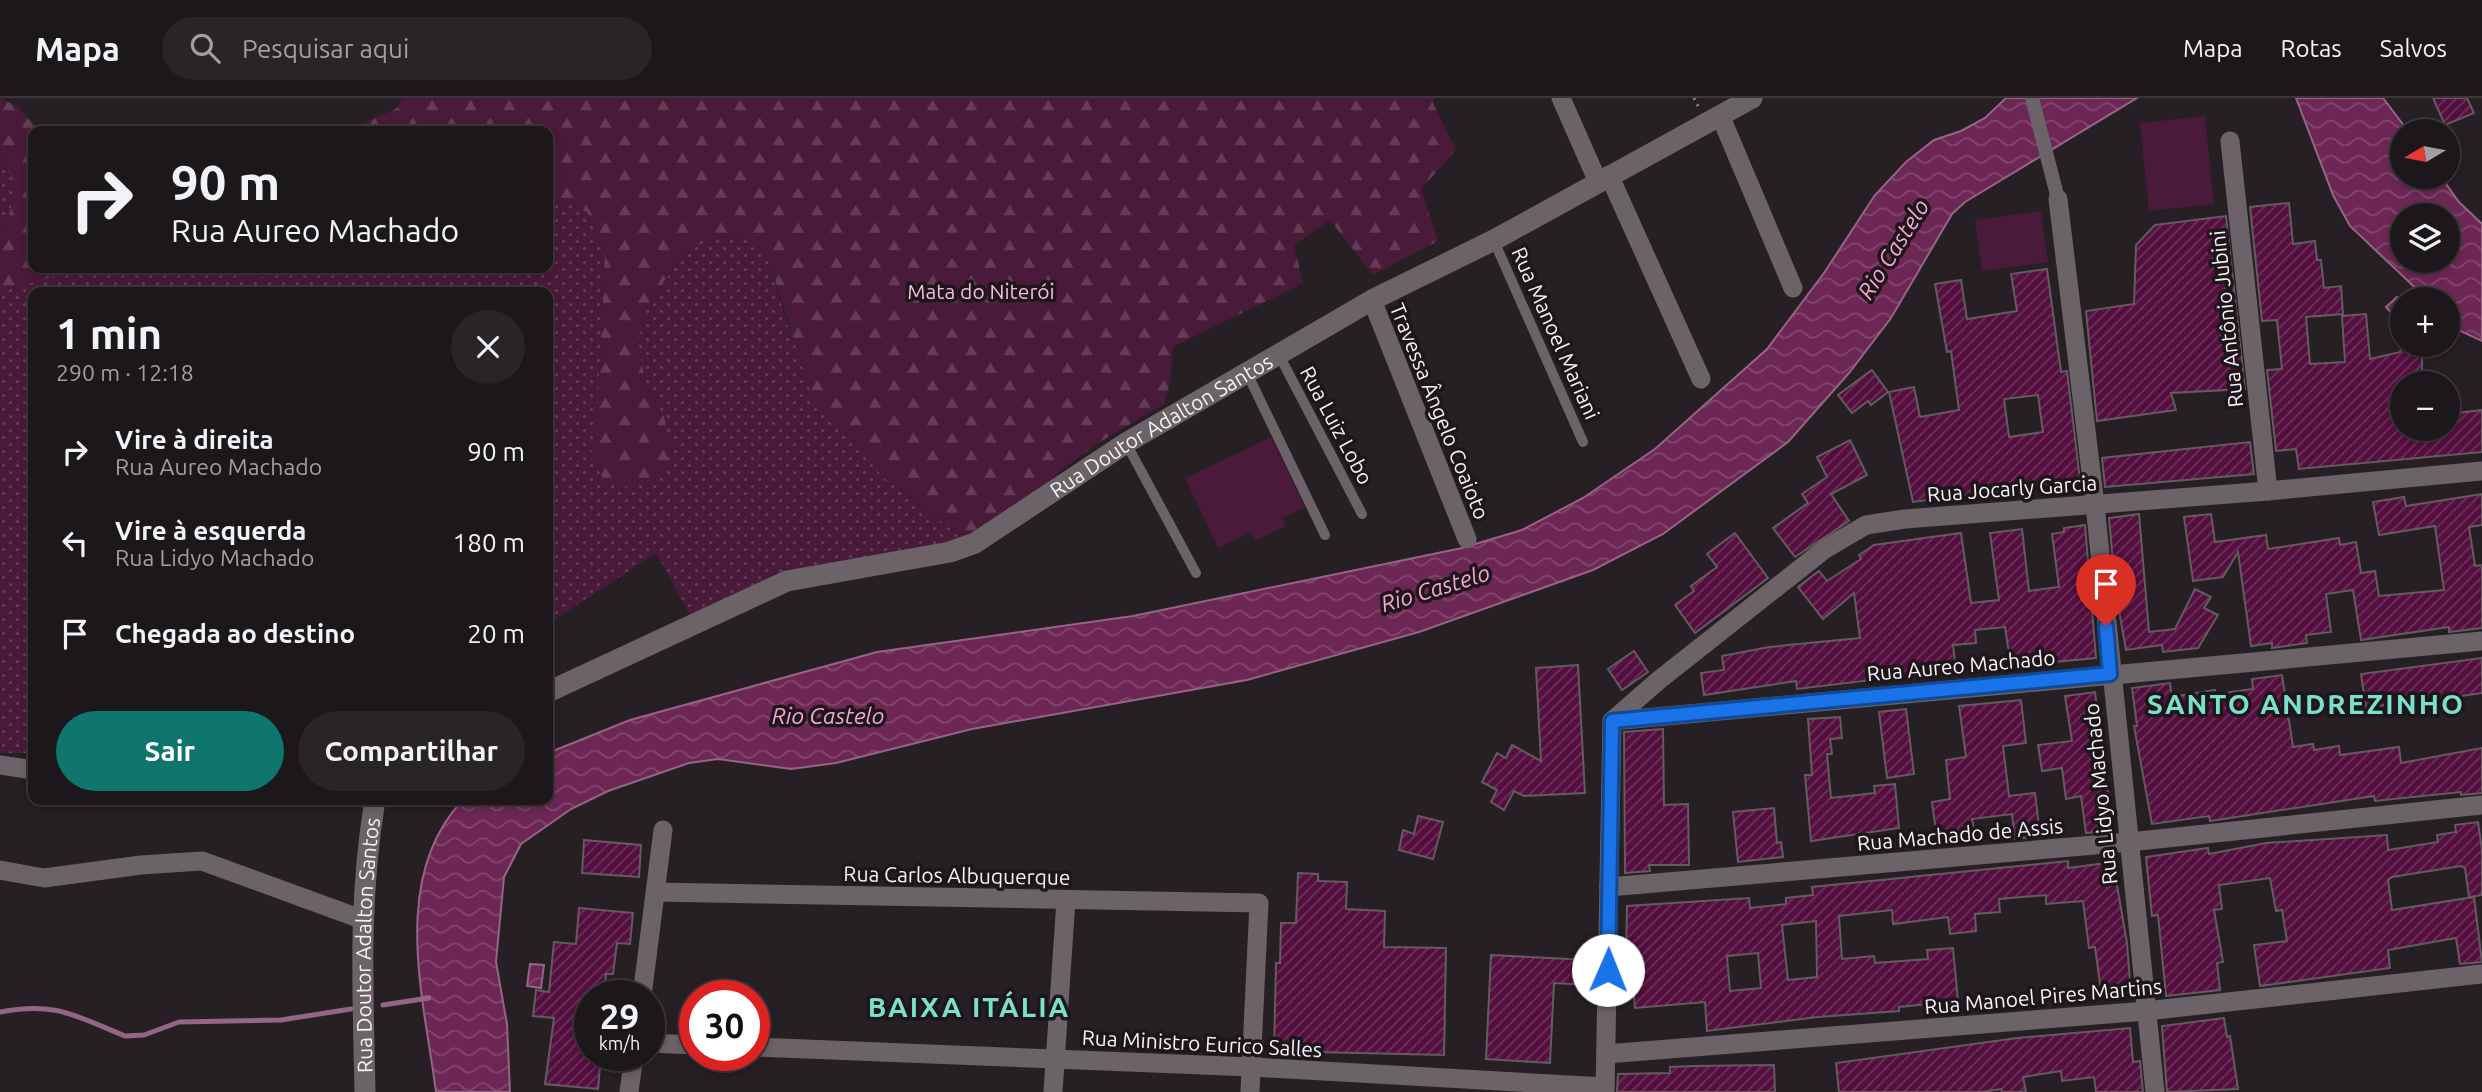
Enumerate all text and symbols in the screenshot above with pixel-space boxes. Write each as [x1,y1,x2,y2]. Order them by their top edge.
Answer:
search box [162,17,652,80]
icon: search [186,29,224,67]
text: Mapa [35,30,120,67]
text: Pesquisar aqui [242,34,409,63]
text: Mapa [2183,35,2243,62]
text: Rotas [2281,35,2342,62]
text: Salvos [2380,35,2447,62]
north arrow [2390,119,2460,189]
map controls [2390,119,2460,441]
icon: right [56,154,147,245]
text: 90 m [171,154,280,209]
water label: Rio Castelo [1853,195,1933,303]
button: layers [2390,203,2460,273]
text: Rua Aureo Machado [171,212,459,248]
street label: Rua Antônio Jubini [2205,229,2247,409]
street label: Rua Manoel Mariani [1507,243,1605,423]
park label: Mata do Niterói [907,279,1055,303]
button: + [2390,287,2460,357]
street label: Travessa Ângelo Coaioto [1386,299,1494,523]
text: 1 min [56,310,162,357]
button: close [451,310,525,384]
street label: Rua Doutor Adalton Santos [1045,349,1277,502]
text: 290 m · 12:18 [56,360,194,385]
street label: Rua Luiz Lobo [1296,362,1378,488]
button: − [2390,371,2460,441]
text: Vire à direita [115,425,274,454]
icon: right [56,433,94,471]
text: 90 m [467,437,525,466]
text: Rua Aureo Machado [115,454,322,479]
street label: Rua Jocarly Garcia [1926,470,2098,506]
text: Vire à esquerda [115,516,306,545]
icon: left [56,524,94,562]
text: 180 m [453,528,525,557]
text: Rua Lidyo Machado [115,545,314,570]
pin [2076,554,2136,626]
water label: Rio Castelo [1377,560,1493,616]
icon: arrive [2087,565,2125,603]
icon: arrive [56,615,94,653]
text: Chegada ao destino [115,619,355,648]
text: 20 m [467,619,525,648]
street label: Rua Aureo Machado [1866,645,2056,685]
district label: SANTO ANDREZINHO [2147,688,2465,719]
street label: Rua Lidyo Machado [2079,702,2121,886]
water label: Rio Castelo [772,703,884,728]
button: Sair [56,711,284,791]
button: Compartilhar [298,711,525,791]
street label: Rua Machado de Assis [1856,813,2064,855]
street label: Rua Doutor Adalton Santos [351,816,384,1073]
street label: Rua Carlos Albuquerque [843,861,1071,889]
position arrow [1571,933,1645,1007]
street label: Rua Manoel Pires Martins [1923,974,2163,1018]
speed limit sign: 30 [679,980,770,1071]
district label: BAIXA ITÁLIA [868,990,1070,1022]
text: 29 [600,996,639,1036]
street label: Rua Ministro Eurico Salles [1081,1025,1323,1061]
text: km/h [599,1033,640,1053]

